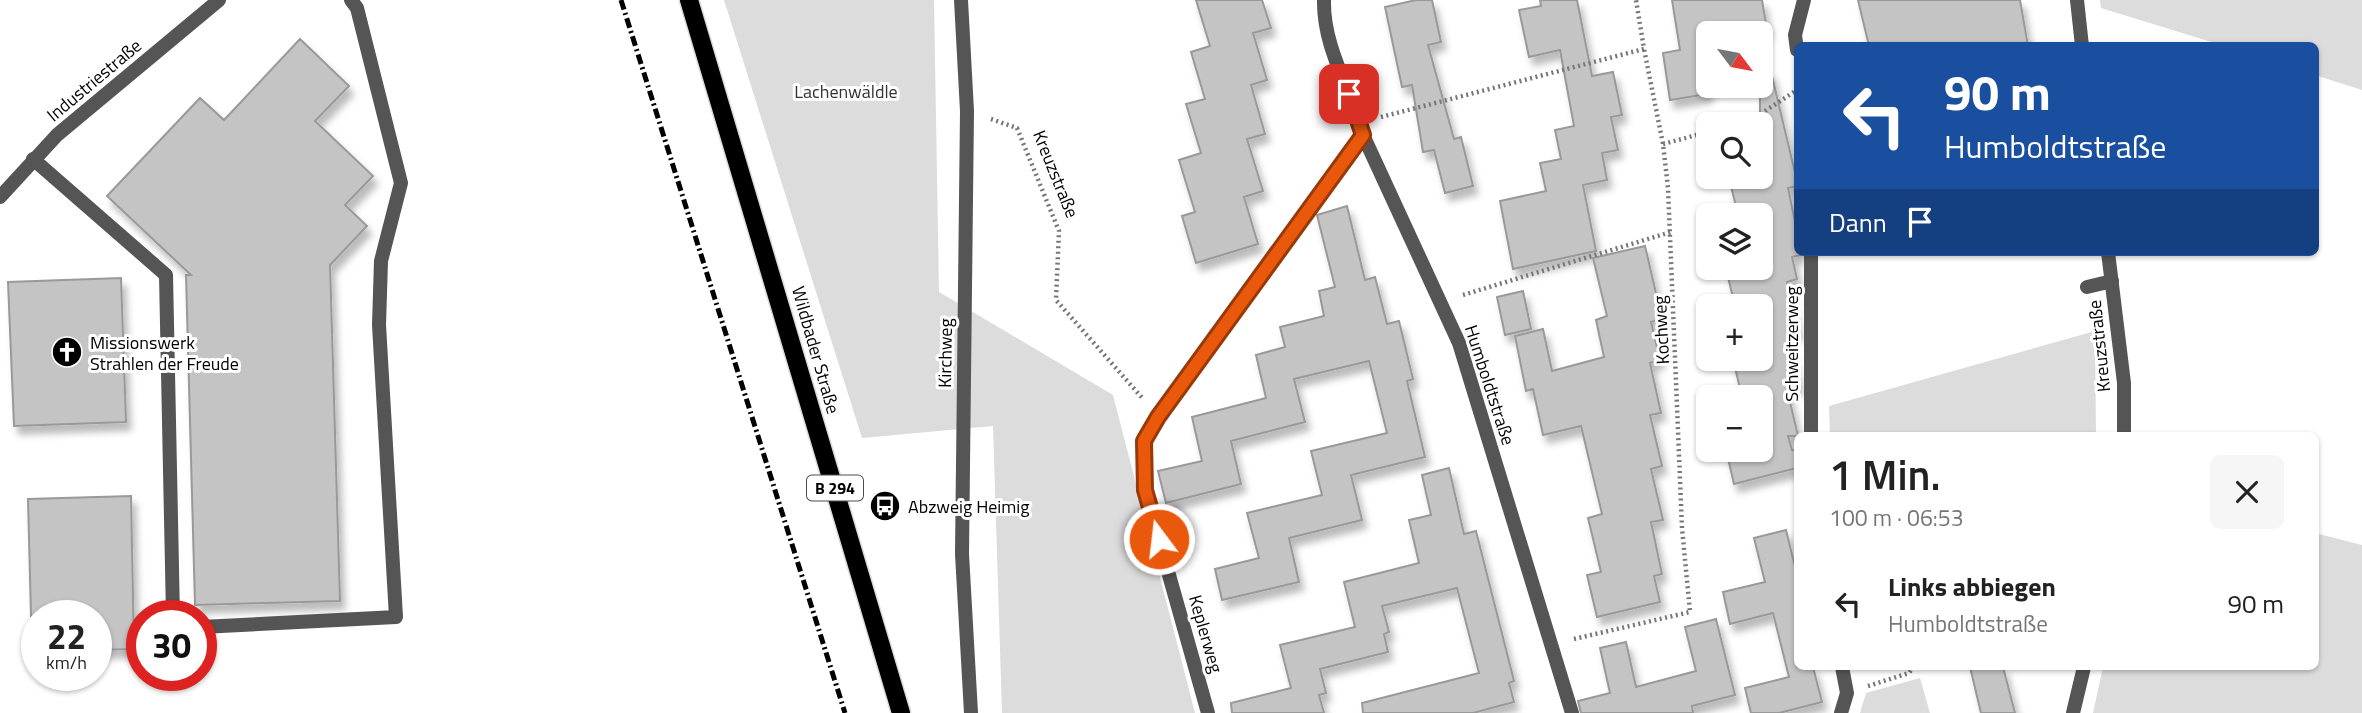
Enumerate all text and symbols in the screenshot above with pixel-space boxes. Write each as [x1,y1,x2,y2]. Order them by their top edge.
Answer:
north arrow [1696,21,1773,98]
map controls [1696,21,1773,462]
street label: Industriestraße [41,32,147,128]
text: 90 m [1944,54,2051,129]
pin [1319,64,1379,124]
icon: left [1829,70,1920,161]
icon: arrive [1330,75,1368,113]
park label: Lachenwäldle [794,78,898,105]
button: search [1696,112,1773,189]
text: Humboldtstraße [1944,122,2166,170]
street label: Kreuzstraße [1026,126,1086,222]
button: layers [1696,203,1773,280]
text: Dann [1829,203,1887,242]
icon: arrive [1901,203,1939,241]
street label: Wildbader Straße [785,283,847,417]
street label: Schweitzerweg [1778,286,1805,402]
button: + [1696,294,1773,371]
street label: Kochweg [1646,295,1676,365]
street label: Kreuzstraße [2081,299,2117,393]
street label: Kirchweg [931,318,959,388]
street label: Humboldtstraße [1458,321,1522,449]
place label: Missionswerk Strahlen der Freude [90,329,239,377]
church icon: Missionswerk Strahlen der Freude [50,335,84,369]
button: − [1696,385,1773,462]
text: 1 Min. [1829,442,1941,506]
button: close [2210,455,2284,529]
road number: B 294 [807,475,863,500]
bus stop icon: Abzweig Heimig [868,489,902,523]
place label: Abzweig Heimig [908,493,1030,520]
text: 100 m · 06:53 [1829,500,1964,535]
position arrow [1122,502,1196,576]
text: Links abbiegen [1888,567,2056,606]
text: 90 m [2227,584,2284,623]
icon: left [1829,585,1867,623]
street label: Keplerweg [1182,592,1230,676]
speed limit sign: 30 [126,600,217,691]
text: Humboldtstraße [1888,606,2048,641]
text: 22 [47,609,86,663]
text: km/h [46,649,87,676]

